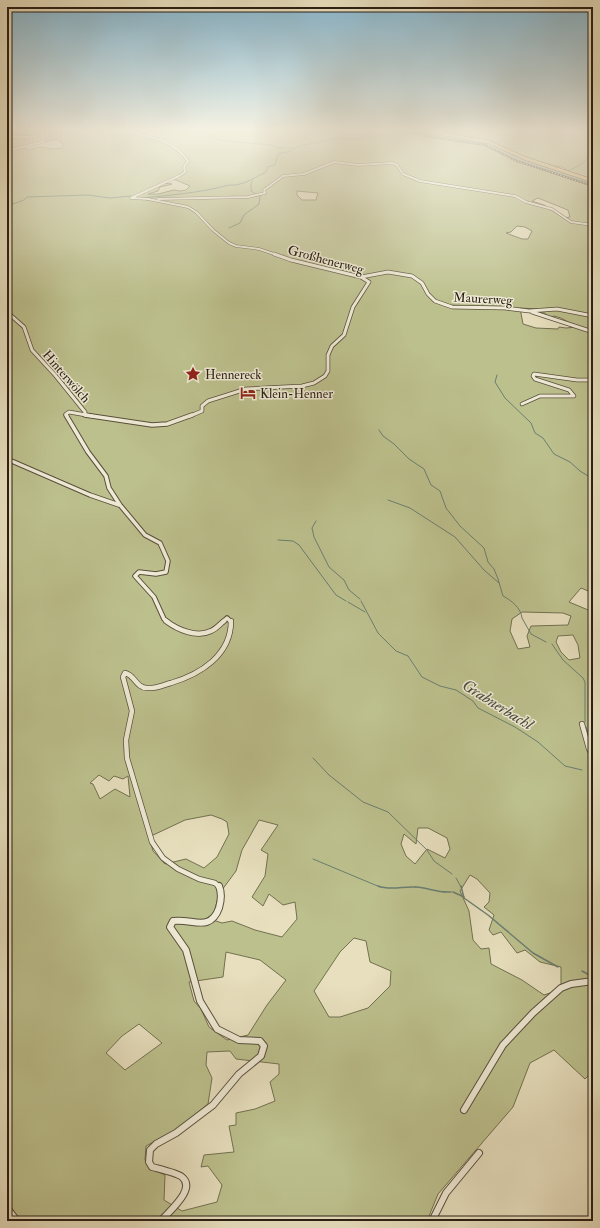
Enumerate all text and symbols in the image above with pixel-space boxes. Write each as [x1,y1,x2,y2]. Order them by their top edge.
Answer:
street label: Großhenerweg [286,242,366,278]
street label: Maurerweg [453,289,514,309]
street label: Hinterwölch [39,347,94,406]
place icon: Hennereck [184,365,202,383]
place label: Hennereck [205,367,262,383]
hotel icon: Klein-Henner [239,384,257,402]
place label: Klein-Henner [260,386,333,402]
water label: Grabnerbachl [458,675,538,735]

